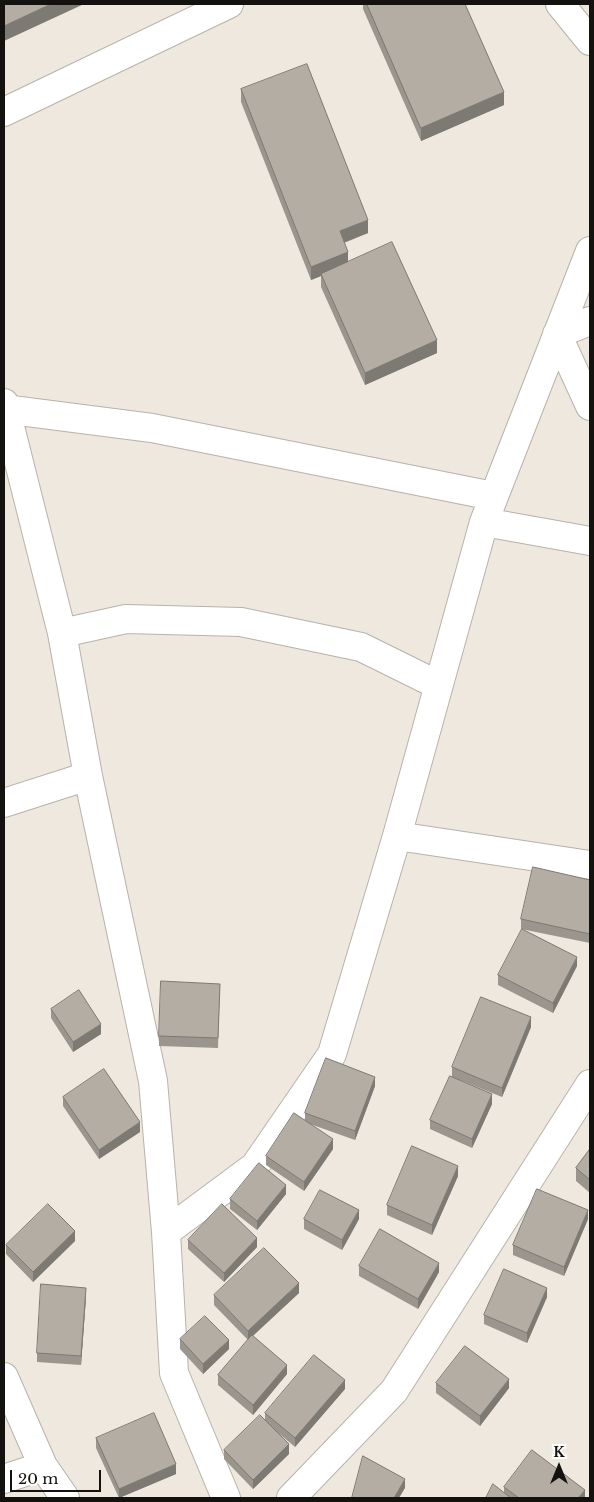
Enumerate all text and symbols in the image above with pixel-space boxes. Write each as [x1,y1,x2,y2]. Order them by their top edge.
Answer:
north arrow [534,1442,584,1492]
text: K [553,1443,565,1461]
scale bar [12,1460,104,1492]
text: 20 m [18,1469,58,1488]

